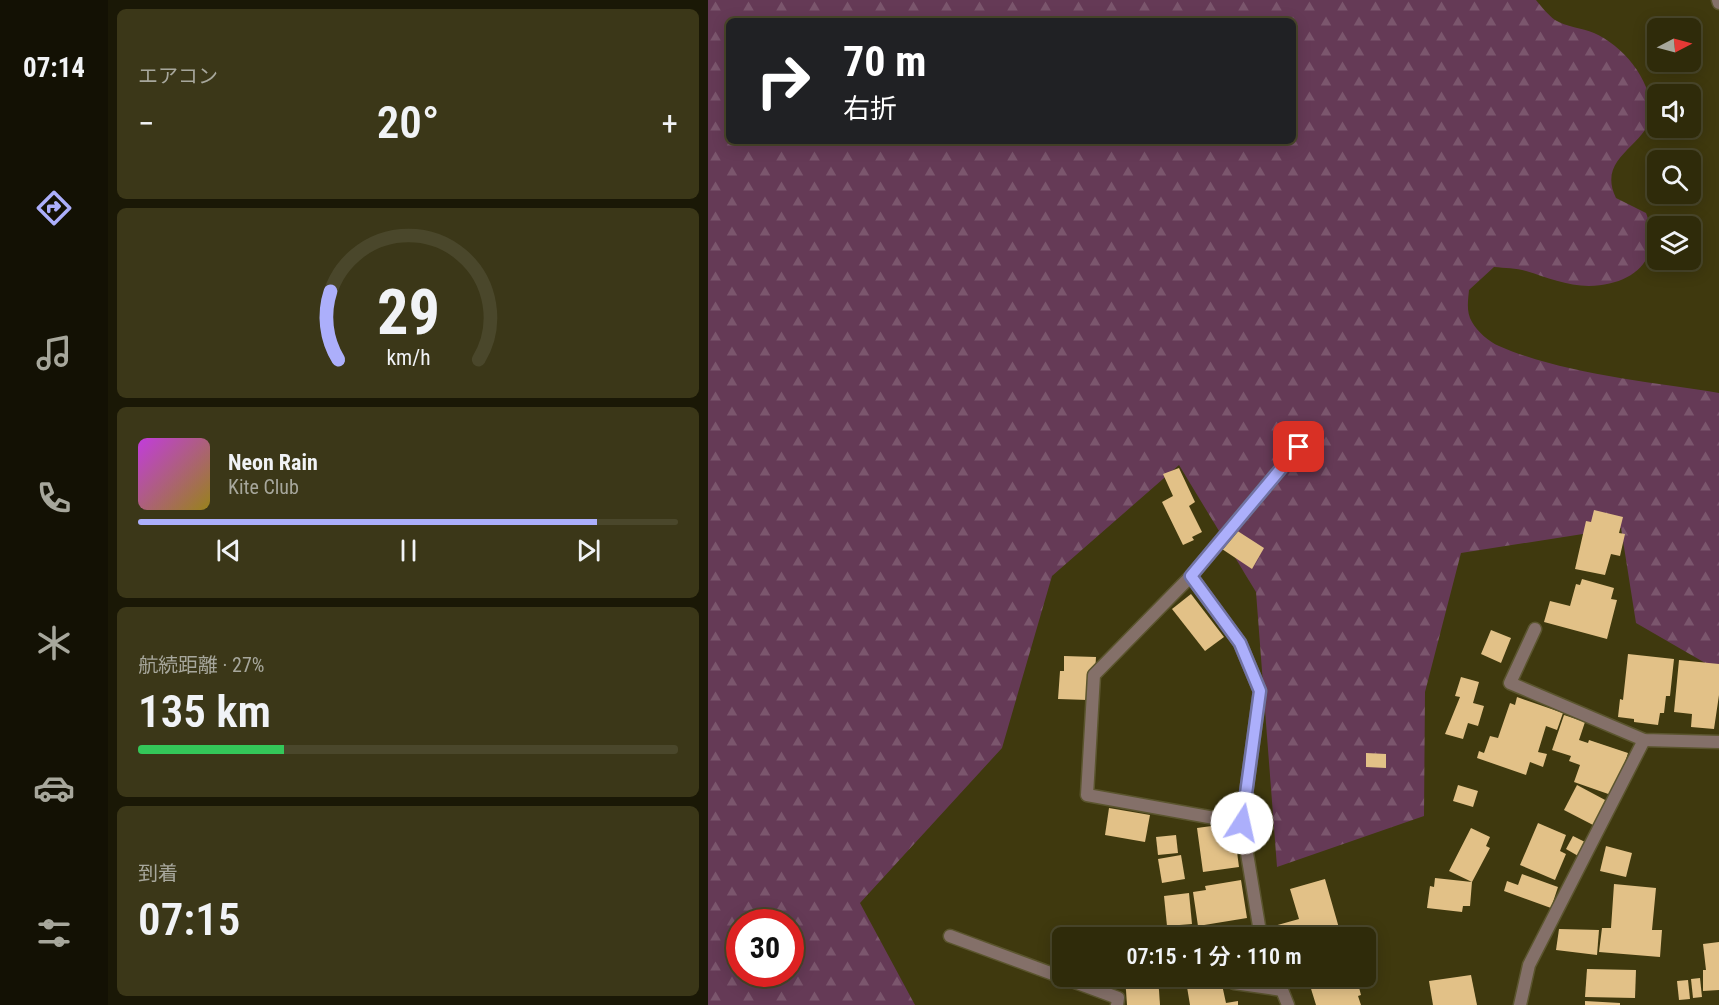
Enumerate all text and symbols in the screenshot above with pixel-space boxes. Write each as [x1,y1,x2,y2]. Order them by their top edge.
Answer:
north arrow [1647,18,1701,72]
map controls [1647,18,1701,270]
text: 70 m [843,37,926,86]
icon: right [744,42,822,120]
text: 07:14 [23,52,85,84]
text: エアコン [138,64,218,88]
button: sound [1647,84,1701,138]
text: 右折 [843,93,897,125]
text: 20° [377,96,439,149]
text: − [138,104,155,143]
text: + [662,104,678,143]
button: search [1647,150,1701,204]
icon: directions [33,187,75,229]
button: layers [1647,216,1701,270]
text: 29 [376,276,440,349]
icon: music [33,332,75,374]
text: km/h [386,346,430,371]
pin [1273,421,1324,472]
icon: arrive [1282,430,1315,463]
text: Neon Rain [228,450,318,475]
text: Kite Club [228,475,299,499]
icon: phone [33,477,75,519]
icon: previous [212,534,245,567]
icon: pause [392,534,425,567]
icon: next [572,534,605,567]
icon: climate [33,622,75,664]
text: 航続距離 · 27% [138,653,264,677]
text: 135 km [138,685,271,738]
icon: car [33,767,75,809]
position arrow [1210,791,1274,855]
text: 到着 [138,861,178,885]
text: 07:15 [138,893,240,946]
speed limit sign: 30 [726,909,804,987]
icon: filters [33,912,75,954]
text: 07:15 · 1 分 · 110 m [1126,944,1302,969]

